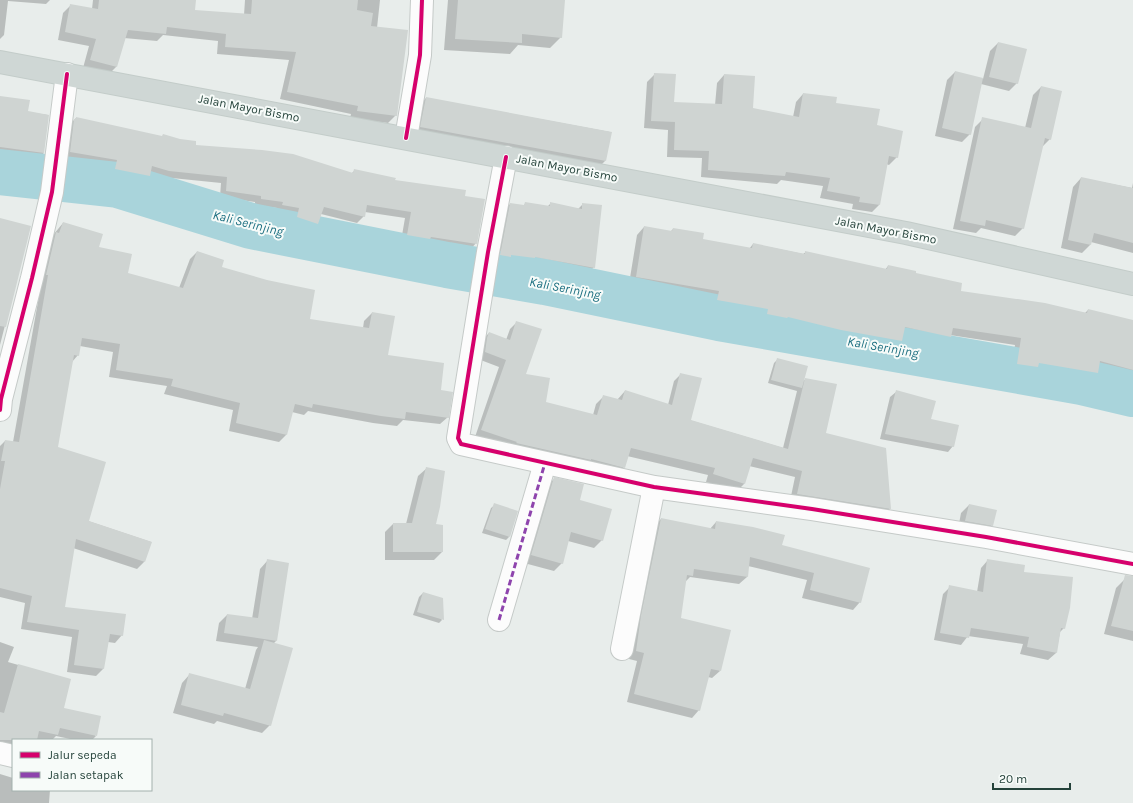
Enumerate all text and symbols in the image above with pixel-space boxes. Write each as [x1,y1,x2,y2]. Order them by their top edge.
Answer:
street label: Jalan Mayor Bismo [197,91,301,125]
street label: Jalan Mayor Bismo [515,151,619,185]
water label: Kali Serinjing [211,207,286,239]
street label: Jalan Mayor Bismo [834,213,938,247]
water label: Kali Serinjing [528,274,603,303]
water label: Kali Serinjing [846,333,921,361]
legend [12,739,152,791]
text: Jalur sepeda [48,748,117,762]
scale bar [993,765,1070,791]
text: Jalan setapak [48,768,124,782]
text: 20 m [999,772,1027,786]

